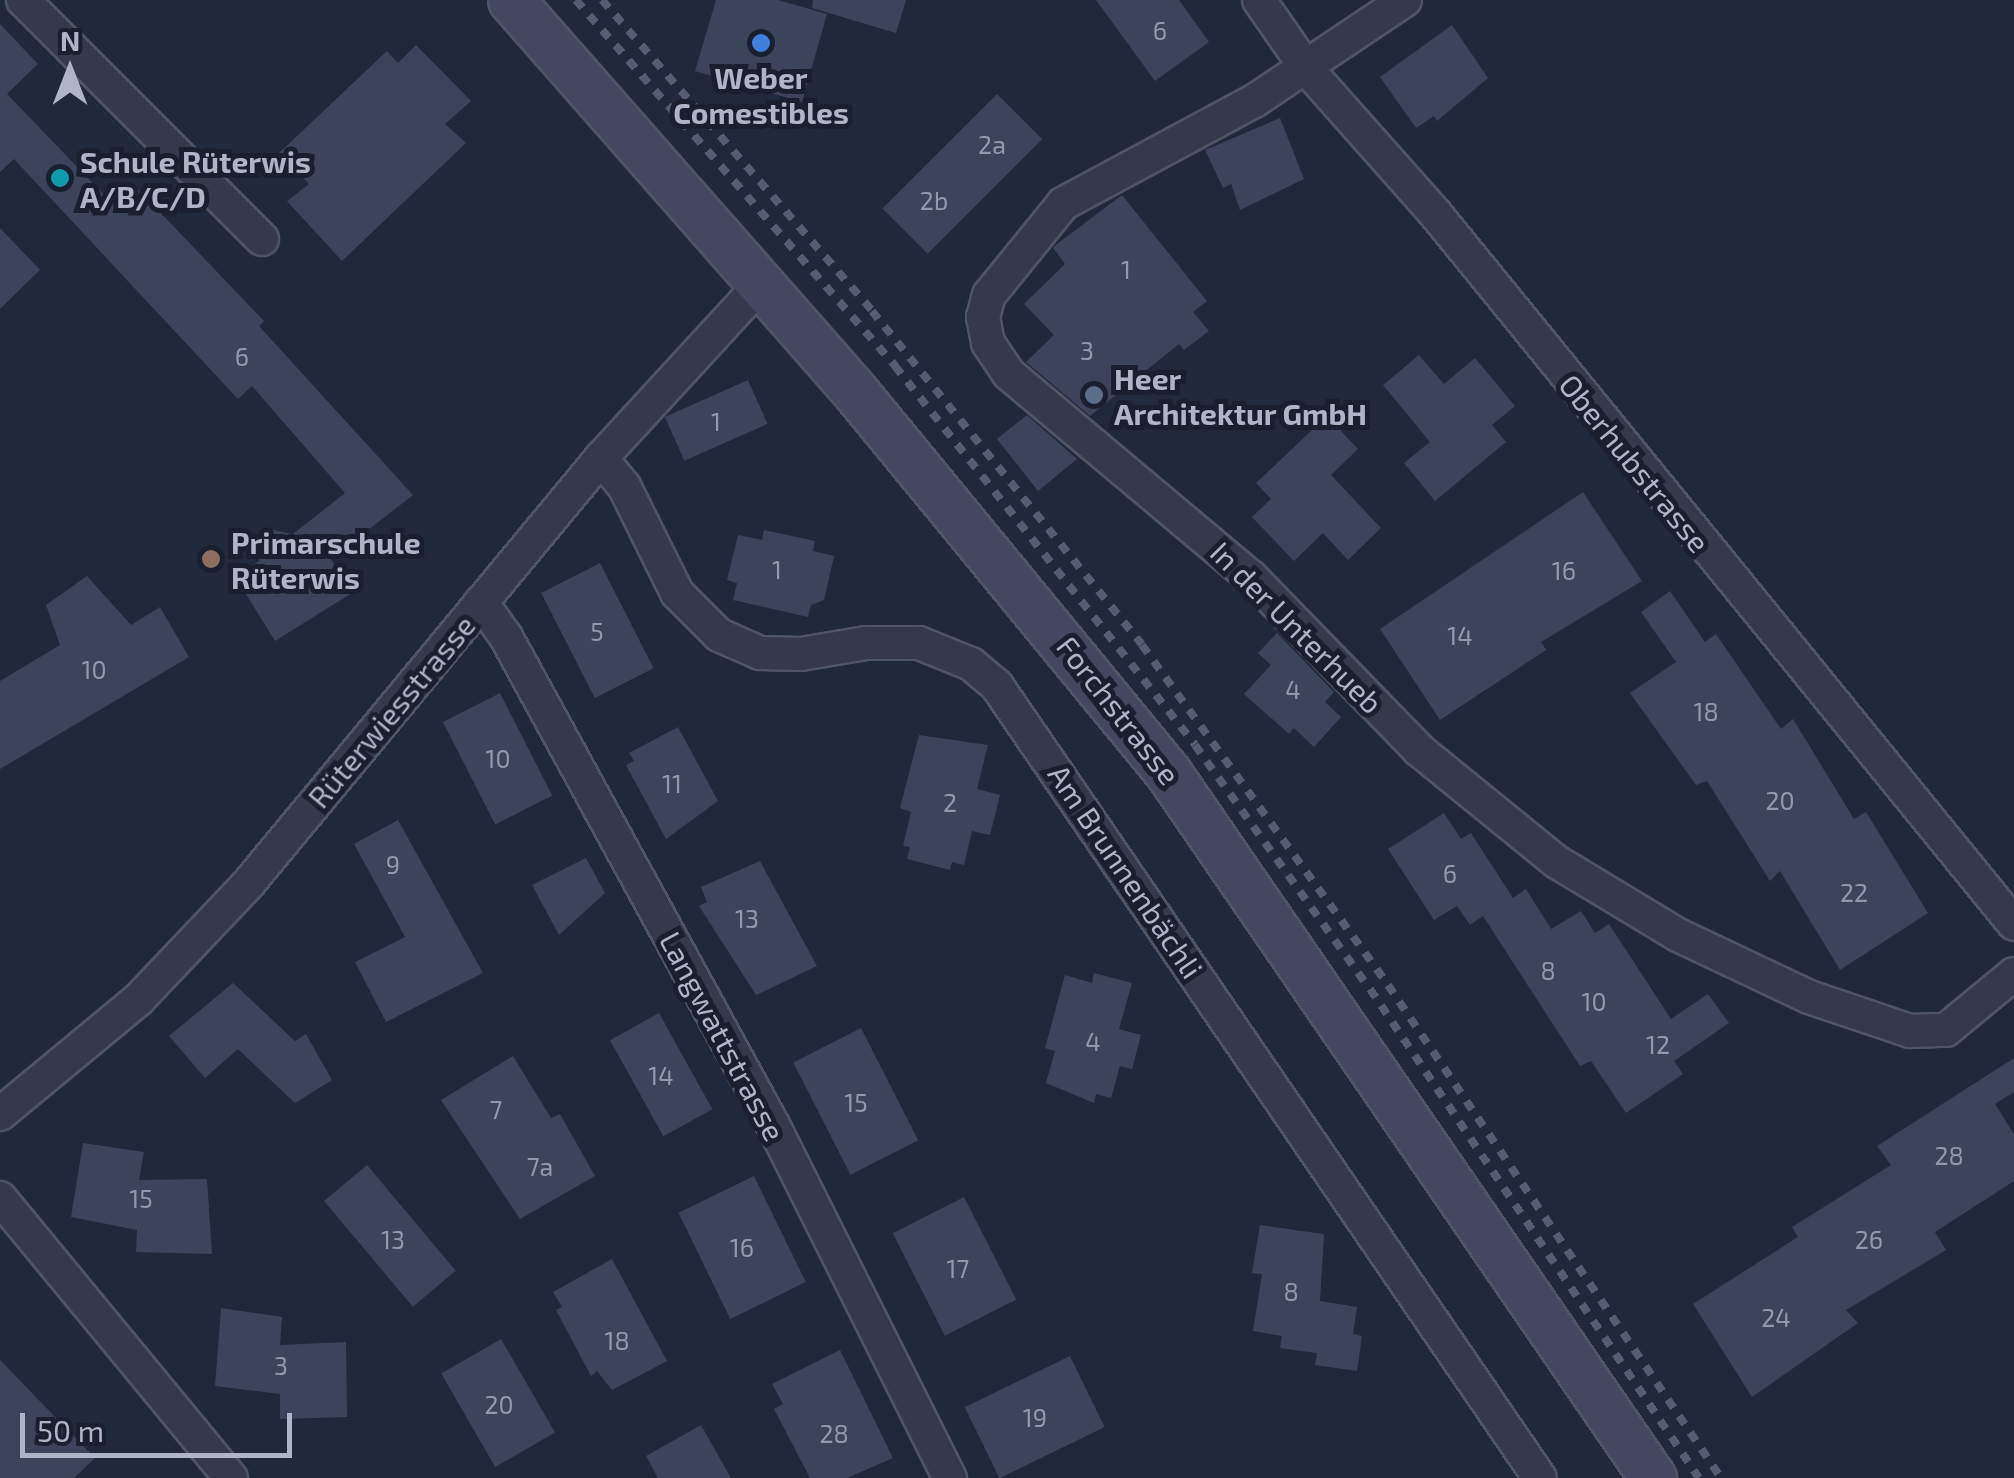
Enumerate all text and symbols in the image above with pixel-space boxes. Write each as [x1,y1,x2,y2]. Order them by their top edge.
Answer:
house number: 6 [1153,15,1167,45]
north arrow [20,20,120,120]
text: N [60,23,80,57]
marker: Weber Comestibles [750,32,772,54]
place label: Weber Comestibles [673,59,849,130]
house number: 2a [978,129,1006,159]
place label: Schule Rüterwis A/B/C/D [80,143,311,214]
marker: Schule Rüterwis A/B/C/D [49,167,71,189]
house number: 2b [920,185,948,215]
house number: 1 [1121,254,1131,284]
house number: 3 [1080,335,1094,365]
house number: 6 [235,341,249,371]
place label: Heer Architektur GmbH [1114,360,1368,430]
street label: Oberhubstrasse [1552,367,1718,559]
marker: Heer Architektur GmbH [1083,384,1105,406]
house number: 1 [711,406,721,436]
place label: Primarschule Rüterwis [231,524,421,594]
street label: In der Unterhueb [1203,533,1391,721]
marker: Primarschule Rüterwis [200,548,222,570]
house number: 1 [772,554,782,584]
house number: 16 [1552,555,1576,585]
street label: Rüterwiesstrasse [300,607,482,815]
house number: 5 [590,616,604,646]
house number: 14 [1447,620,1473,650]
street label: Forchstrasse [1050,629,1188,791]
house number: 10 [81,654,107,684]
house number: 4 [1285,674,1301,704]
house number: 18 [1693,696,1719,726]
house number: 10 [485,743,511,773]
street label: Am Brunnenbächli [1041,757,1211,985]
house number: 11 [662,768,682,798]
house number: 20 [1765,785,1795,815]
house number: 2 [943,787,957,817]
house number: 9 [386,849,400,879]
house number: 6 [1443,858,1457,888]
house number: 22 [1840,877,1868,907]
house number: 13 [735,903,759,933]
street label: Langwattstrasse [653,925,793,1147]
house number: 8 [1540,955,1556,985]
house number: 10 [1581,986,1607,1016]
house number: 4 [1085,1026,1101,1056]
house number: 12 [1646,1029,1670,1059]
house number: 14 [648,1060,674,1090]
house number: 15 [844,1087,868,1117]
house number: 7 [490,1094,502,1124]
house number: 28 [1934,1140,1964,1170]
house number: 7a [527,1151,553,1181]
house number: 15 [129,1183,153,1213]
house number: 13 [381,1224,405,1254]
house number: 26 [1855,1224,1883,1254]
house number: 16 [730,1232,754,1262]
house number: 17 [947,1253,969,1283]
house number: 8 [1283,1276,1299,1306]
house number: 24 [1761,1302,1791,1332]
house number: 18 [604,1325,630,1355]
house number: 3 [274,1350,288,1380]
house number: 20 [484,1389,514,1419]
scale bar [25,1393,298,1455]
house number: 19 [1023,1402,1047,1432]
text: 50 m [37,1412,104,1448]
house number: 28 [819,1418,849,1448]

